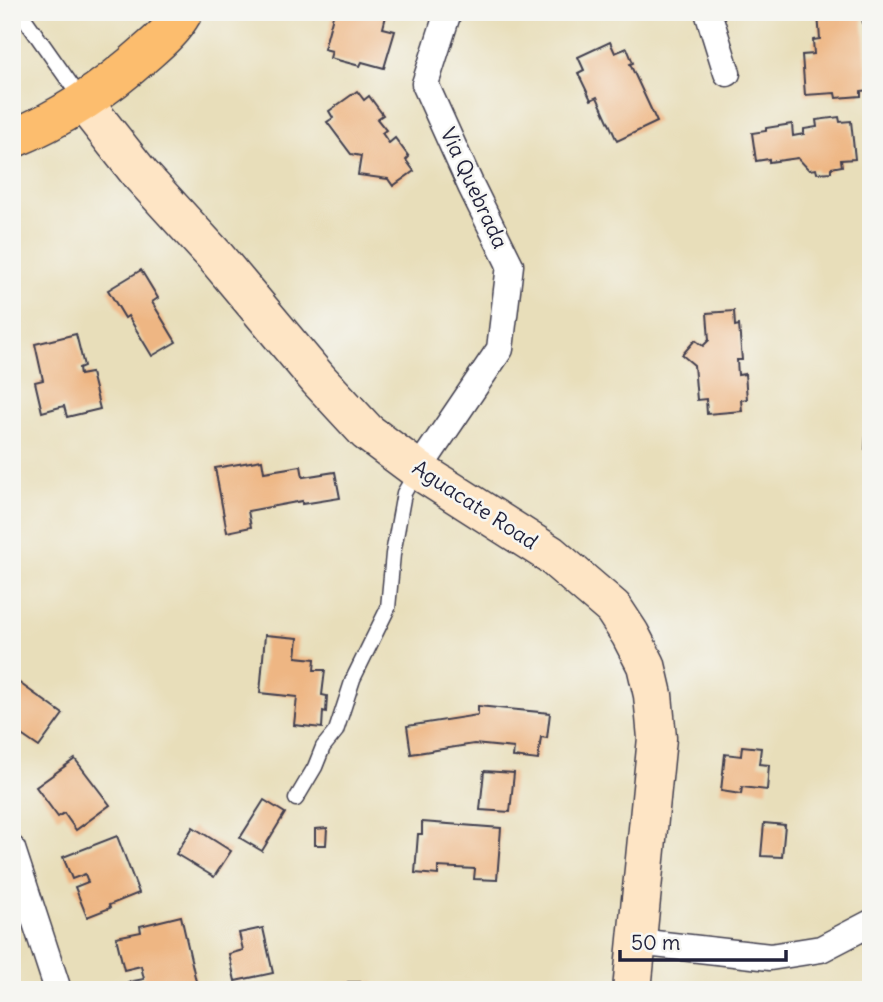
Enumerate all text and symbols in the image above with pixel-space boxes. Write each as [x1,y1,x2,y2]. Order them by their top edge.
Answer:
street label: Via Quebrada [435,123,514,253]
street label: Aguacate Road [407,454,543,555]
scale bar [620,918,787,962]
text: 50 m [631,929,680,956]

